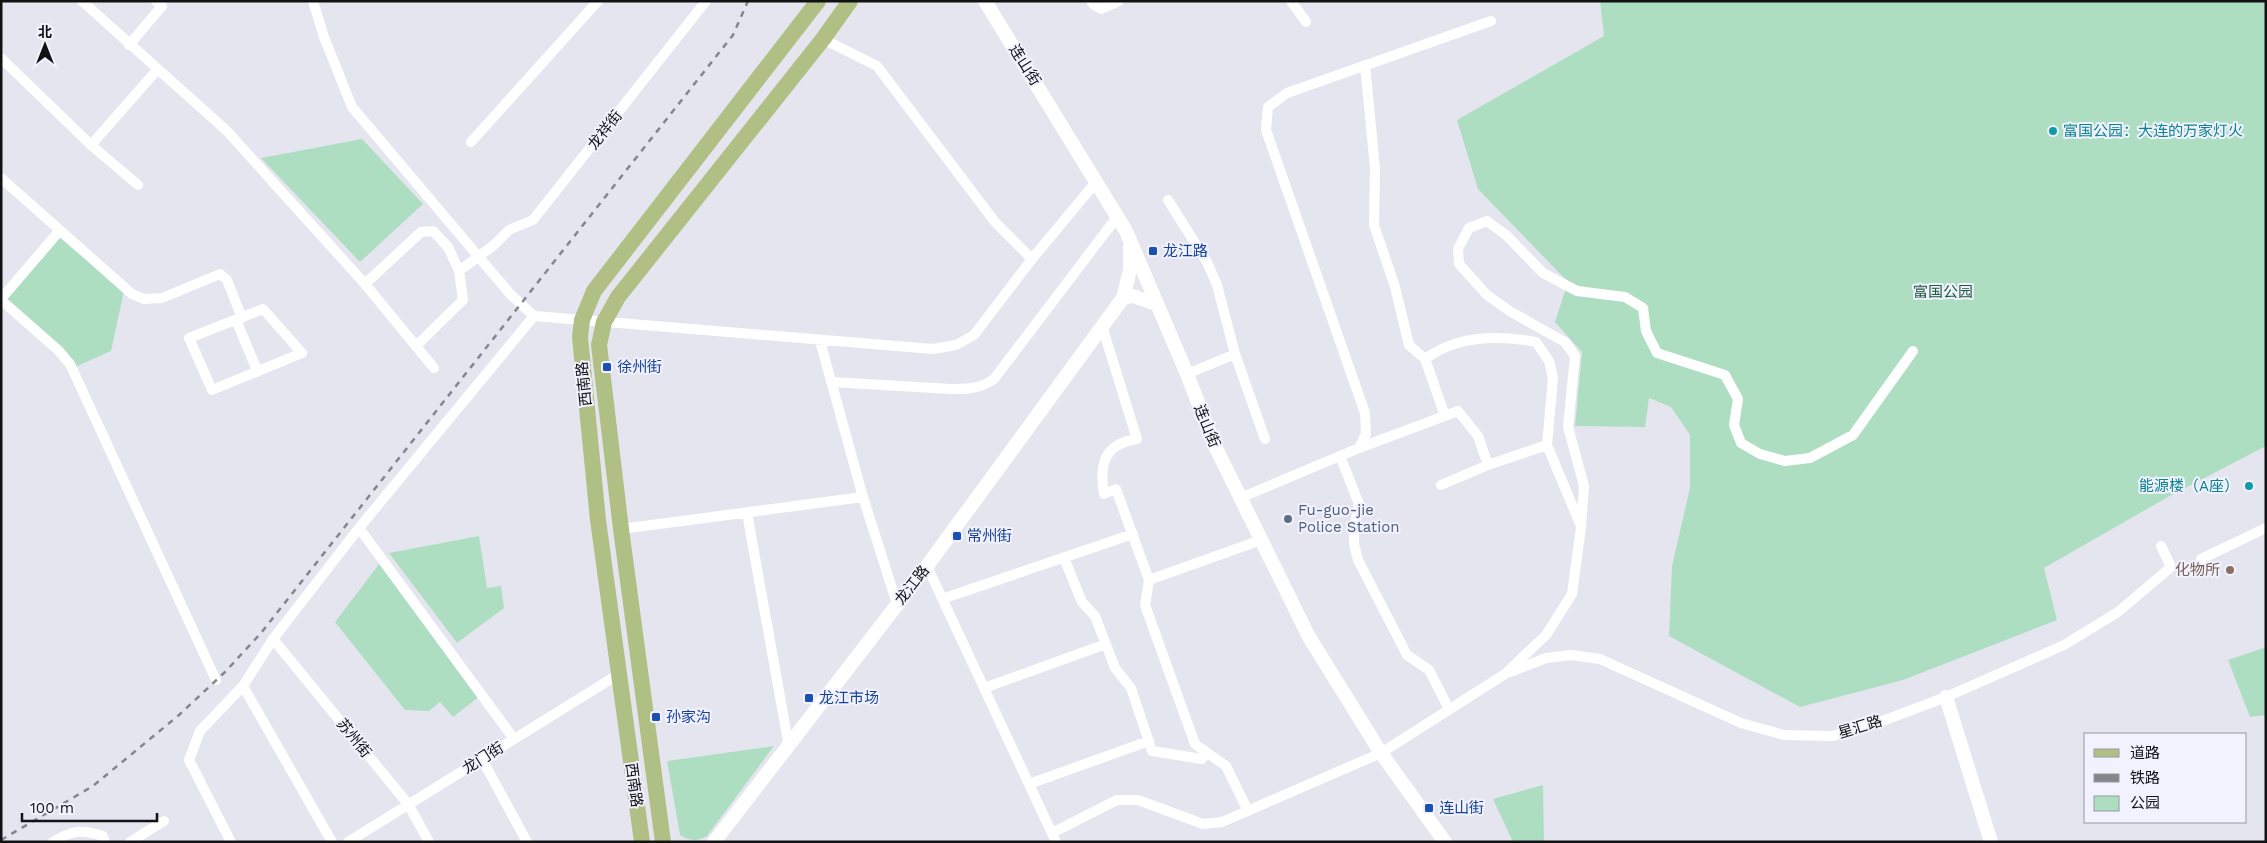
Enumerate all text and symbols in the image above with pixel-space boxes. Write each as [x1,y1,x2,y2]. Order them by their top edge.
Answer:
north arrow [20,20,70,70]
text: 北 [38,24,52,40]
street label: 连山街 [1005,41,1045,89]
street label: 龙祥街 [584,107,626,153]
place label: 富国公园：大连的万家灯火 [2063,122,2243,140]
marker: 富国公园：大连的万家灯火 [2047,125,2059,137]
place label: 龙江路 [1163,242,1208,260]
marker: 龙江路 [1147,245,1159,257]
park label: 富国公园 [1913,283,1973,301]
place label: 徐州街 [617,358,662,376]
street label: 西南路 [573,361,595,407]
marker: 徐州街 [601,361,613,373]
street label: 连山街 [1190,402,1224,450]
place label: 能源楼（A座） [2139,477,2239,495]
marker: 能源楼（A座） [2243,480,2255,492]
place label: Fu-guo-jie Police Station [1298,501,1399,536]
marker: Fu-guo-jie Police Station [1282,513,1294,525]
place label: 常州街 [967,527,1012,545]
marker: 常州街 [951,530,963,542]
place label: 化物所 [2175,561,2220,579]
street label: 龙江路 [891,562,933,608]
marker: 化物所 [2224,564,2236,576]
place label: 龙江市场 [819,689,879,707]
marker: 龙江市场 [803,692,815,704]
place label: 孙家沟 [666,708,711,726]
marker: 孙家沟 [650,711,662,723]
street label: 星汇路 [1836,712,1884,742]
street label: 苏州街 [333,715,375,761]
legend [2084,733,2247,823]
street label: 龙门街 [459,738,507,778]
text: 道路 [2130,744,2160,762]
street label: 西南路 [622,761,646,809]
text: 铁路 [2130,769,2160,787]
scale bar [22,790,158,822]
text: 公园 [2130,794,2160,812]
text: 100 m [30,799,74,817]
place label: 连山街 [1439,799,1484,817]
marker: 连山街 [1423,802,1435,814]

